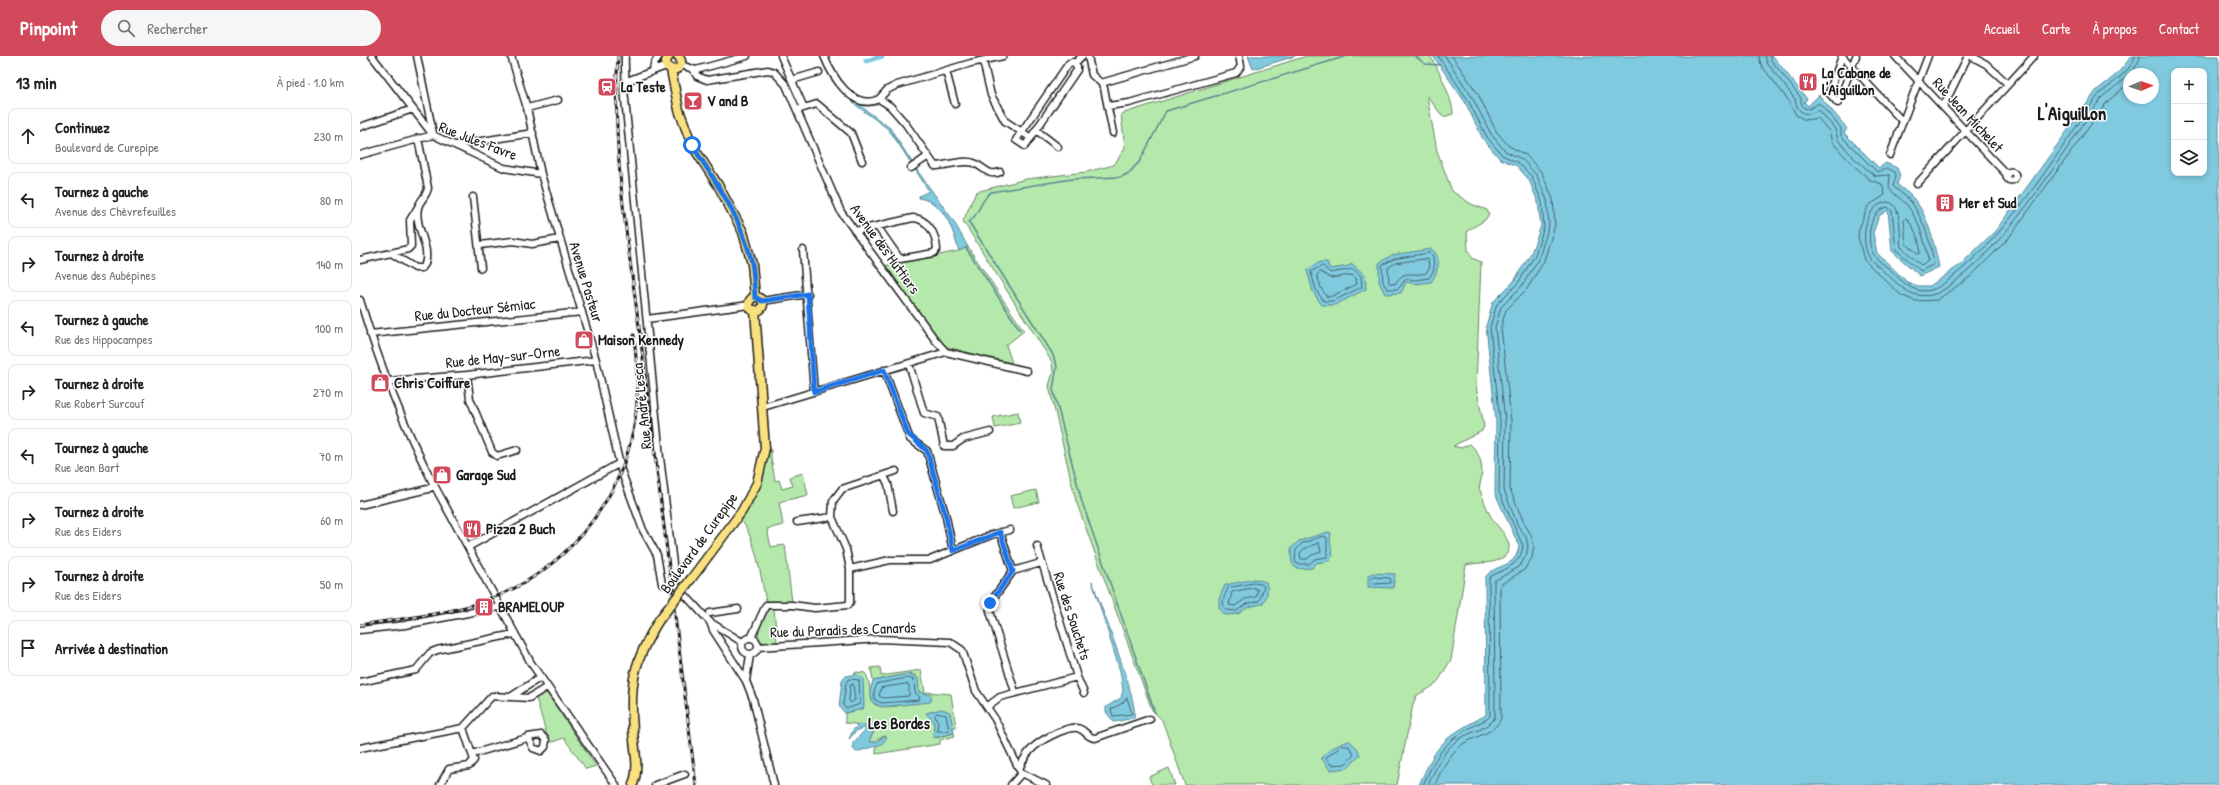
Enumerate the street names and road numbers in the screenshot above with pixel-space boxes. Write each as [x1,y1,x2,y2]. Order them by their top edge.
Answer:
street label: Rue Jean Michelet [1928,73,2009,157]
street label: Rue Jules Favre [436,116,520,165]
street label: Avenue des Huttiers [846,199,925,298]
street label: Avenue Pasteur [564,239,609,325]
street label: Rue du Docteur Sémiac [414,293,536,326]
street label: Rue de May-sur-Orne [445,340,561,373]
street label: Rue André Lesca [627,362,656,450]
street label: Boulevard de Curepipe [655,488,742,597]
street label: Rue des Souchets [1048,569,1097,663]
street label: Rue du Paradis des Canards [770,616,916,643]

